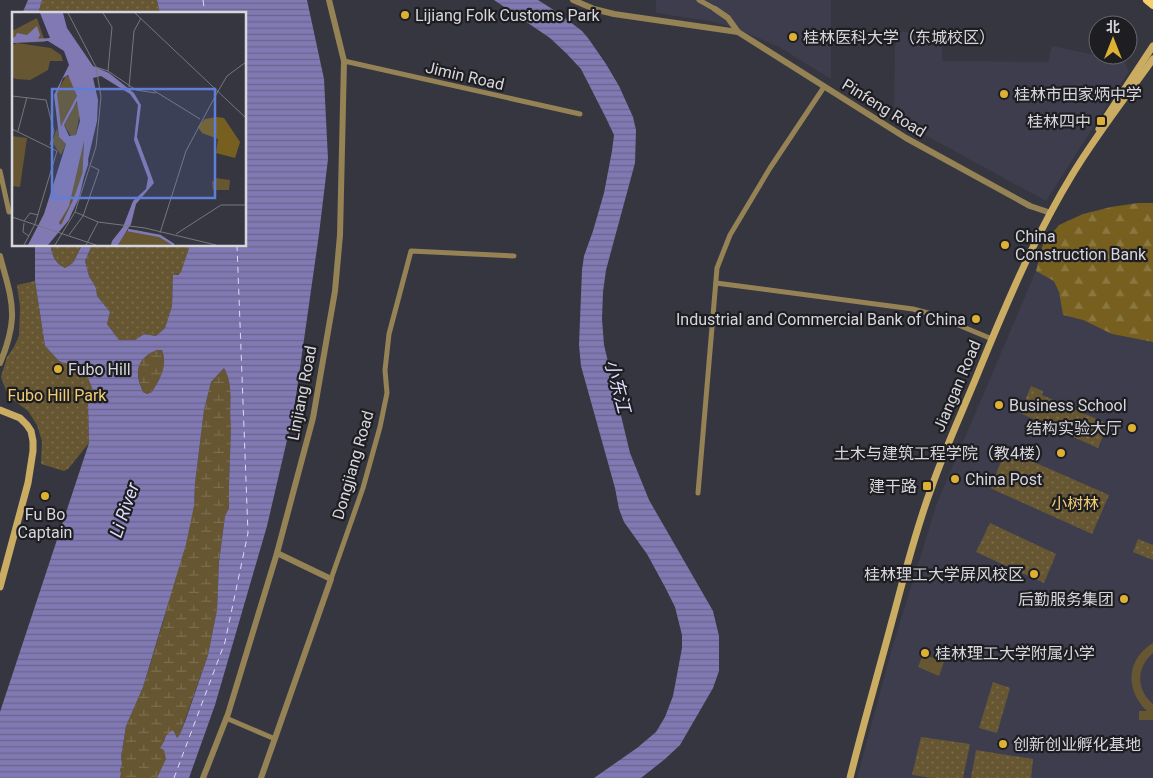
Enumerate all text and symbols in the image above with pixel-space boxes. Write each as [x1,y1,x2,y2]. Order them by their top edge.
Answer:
place label: Lijiang Folk Customs Park [415,6,601,25]
marker: Lijiang Folk Customs Park [399,9,411,21]
inset map [12,12,246,246]
north arrow [1088,15,1138,65]
text: 北 [1106,19,1120,35]
place label: 桂林医科大学（东城校区） [803,28,995,47]
marker: 桂林医科大学（东城校区） [787,31,799,43]
street label: Jimin Road [424,58,506,94]
street label: Pinfeng Road [839,75,929,141]
place label: 桂林市田家炳中学 [1014,85,1142,104]
marker: 桂林市田家炳中学 [998,88,1010,100]
place label: 桂林四中 [1027,112,1091,131]
marker: 桂林四中 [1095,115,1107,127]
place label: China Construction Bank [1015,227,1147,264]
marker: China Construction Bank [999,239,1011,251]
place label: Industrial and Commercial Bank of China [676,310,966,329]
marker: Industrial and Commercial Bank of China [970,313,982,325]
street label: Jiangan Road [929,337,985,435]
street label: Linjiang Road [283,344,321,442]
water label: 小东江 [601,357,636,417]
place label: Fubo Hill [68,360,131,379]
marker: Fubo Hill [52,363,64,375]
park label: Fubo Hill Park [8,386,107,405]
place label: Business School [1009,396,1127,415]
marker: Business School [993,399,1005,411]
street label: Dongjiang Road [328,408,378,522]
place label: 结构实验大厅 [1026,419,1122,438]
marker: 结构实验大厅 [1126,422,1138,434]
place label: 土木与建筑工程学院（教4楼） [834,444,1051,463]
marker: 土木与建筑工程学院（教4楼） [1055,447,1067,459]
place label: China Post [965,470,1042,489]
marker: China Post [949,473,961,485]
place label: 建干路 [869,477,917,496]
water label: Li River [105,479,143,540]
marker: 建干路 [921,480,933,492]
marker: Fu Bo Captain [39,490,51,502]
park label: 小树林 [1051,494,1099,513]
place label: Fu Bo Captain [18,505,72,542]
place label: 桂林理工大学屏风校区 [864,565,1024,584]
marker: 桂林理工大学屏风校区 [1028,568,1040,580]
place label: 后勤服务集团 [1018,590,1114,609]
marker: 后勤服务集团 [1118,593,1130,605]
place label: 桂林理工大学附属小学 [935,644,1095,663]
marker: 桂林理工大学附属小学 [919,647,931,659]
place label: 创新创业孵化基地 [1013,735,1141,754]
marker: 创新创业孵化基地 [997,738,1009,750]

